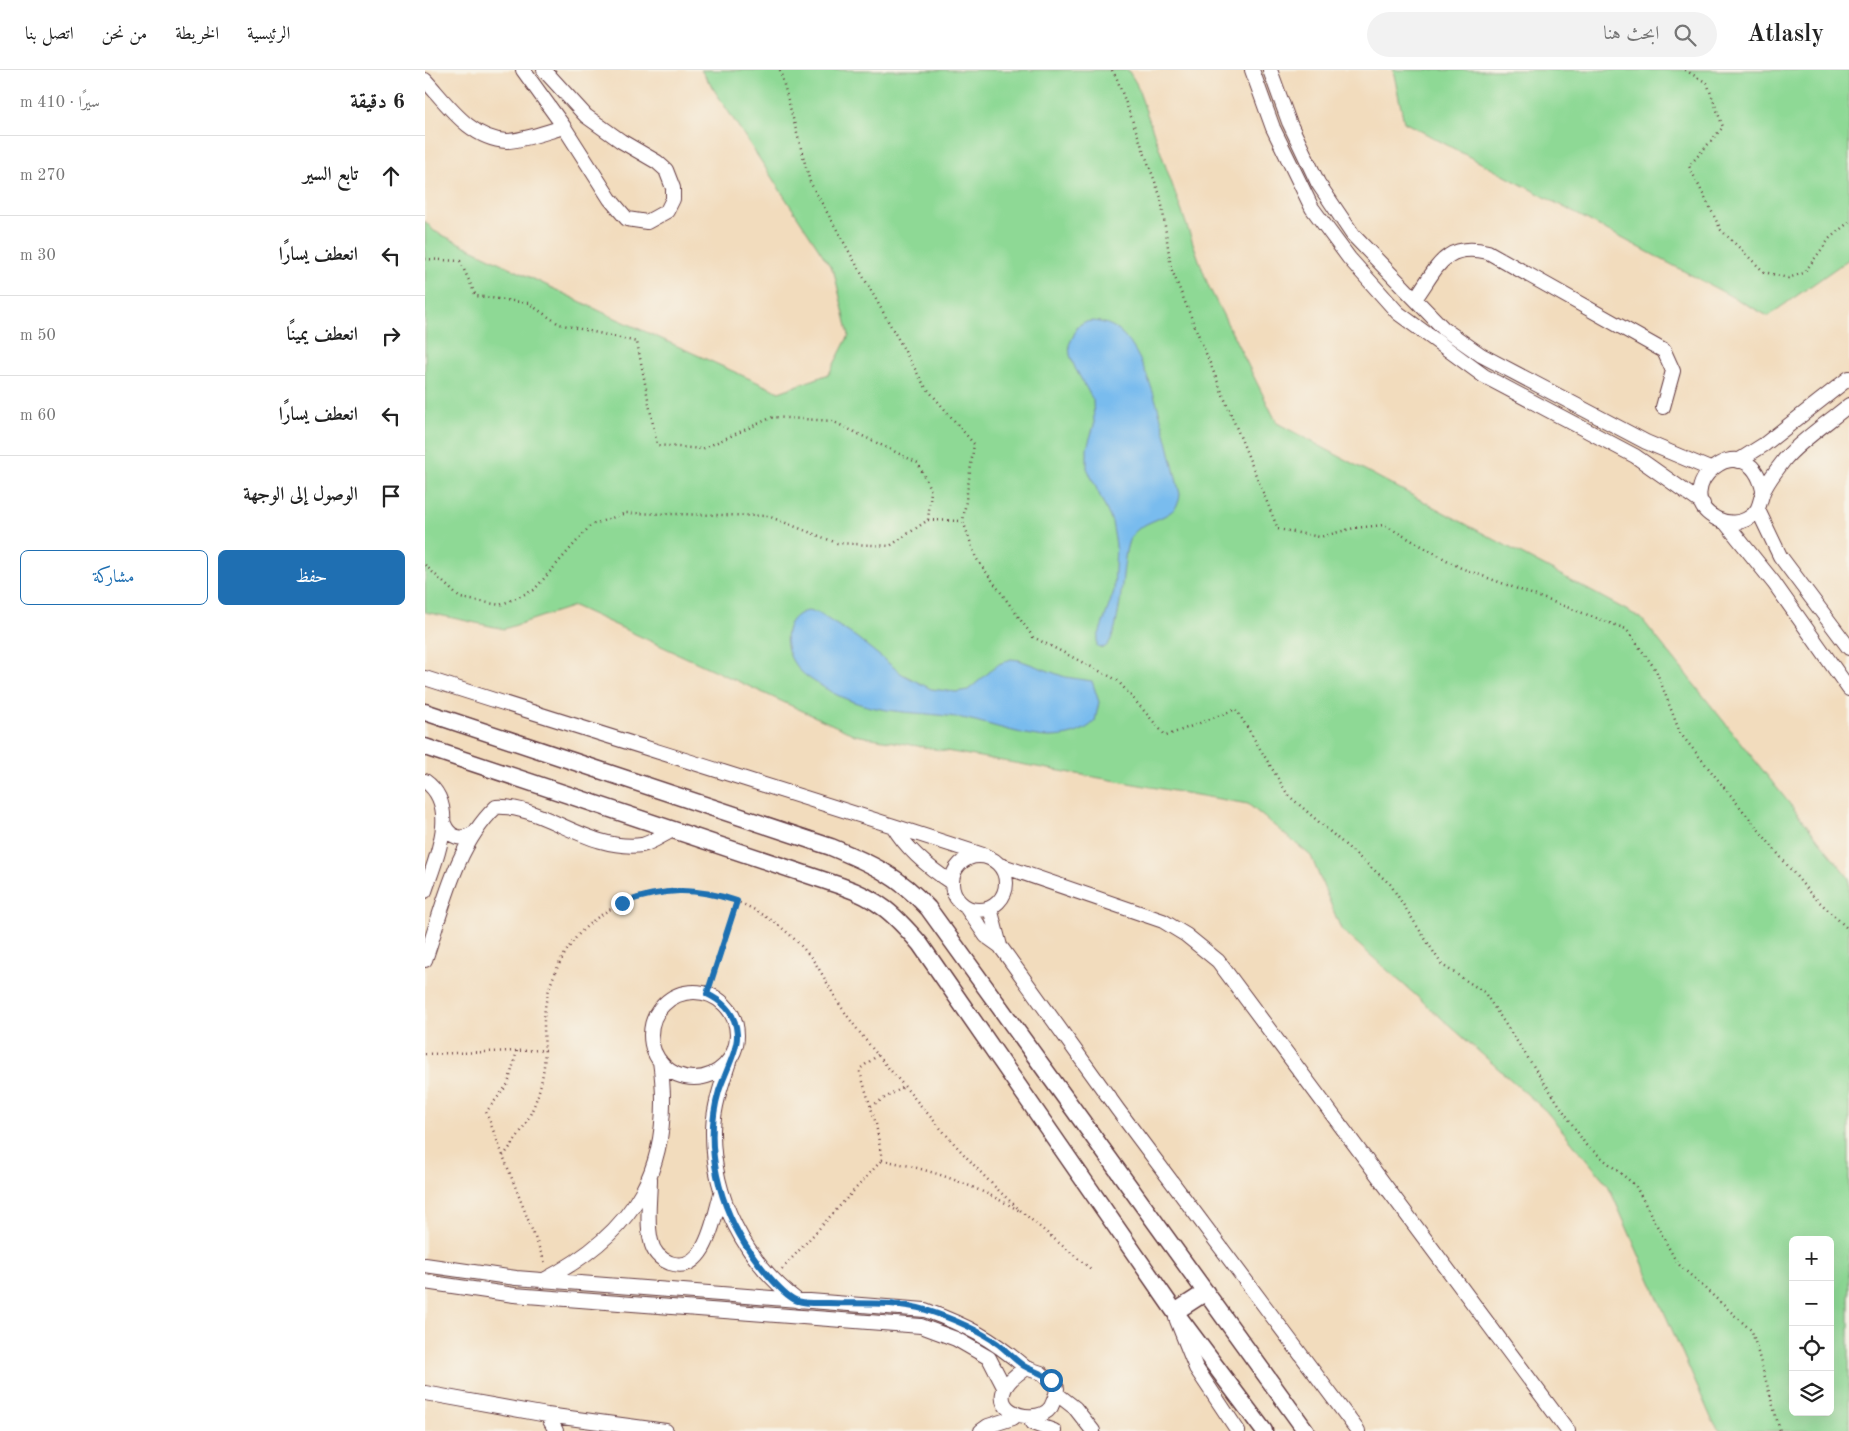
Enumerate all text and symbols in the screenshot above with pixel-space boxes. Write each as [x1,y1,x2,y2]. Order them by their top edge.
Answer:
search box [1367,12,1717,57]
icon: search [1671,21,1699,49]
text: Atlasly [1747,23,1824,47]
text: اتصل بنا [25,25,74,43]
text: من نحن [102,25,147,43]
text: الخريطة [175,25,219,43]
text: الرئيسية [247,25,290,43]
text: ابحث هنا [1603,25,1659,44]
text: 6 دقيقة [350,92,405,113]
text: سيرًا · 410 m [20,95,100,111]
icon: ahead [377,162,405,190]
text: تابع السير [303,166,358,185]
text: 270 m [20,168,65,184]
icon: left [377,242,405,270]
text: انعطف يسارًا [279,246,358,265]
text: 30 m [20,248,56,264]
icon: right [377,322,405,350]
text: انعطف يمينًا [286,326,358,345]
text: 50 m [20,328,56,344]
icon: left [377,402,405,430]
text: انعطف يسارًا [279,406,358,425]
text: 60 m [20,408,56,424]
icon: arrive [377,482,405,510]
text: الوصول إلى الوجهة [243,486,358,505]
button: مشاركة [20,550,208,605]
button: حفظ [218,550,405,605]
route end [611,892,634,915]
map controls [1789,1236,1834,1416]
button: + [1789,1236,1834,1281]
button: − [1789,1281,1834,1326]
button: locate [1789,1326,1834,1371]
route start [1040,1369,1063,1392]
button: layers [1789,1371,1834,1416]

